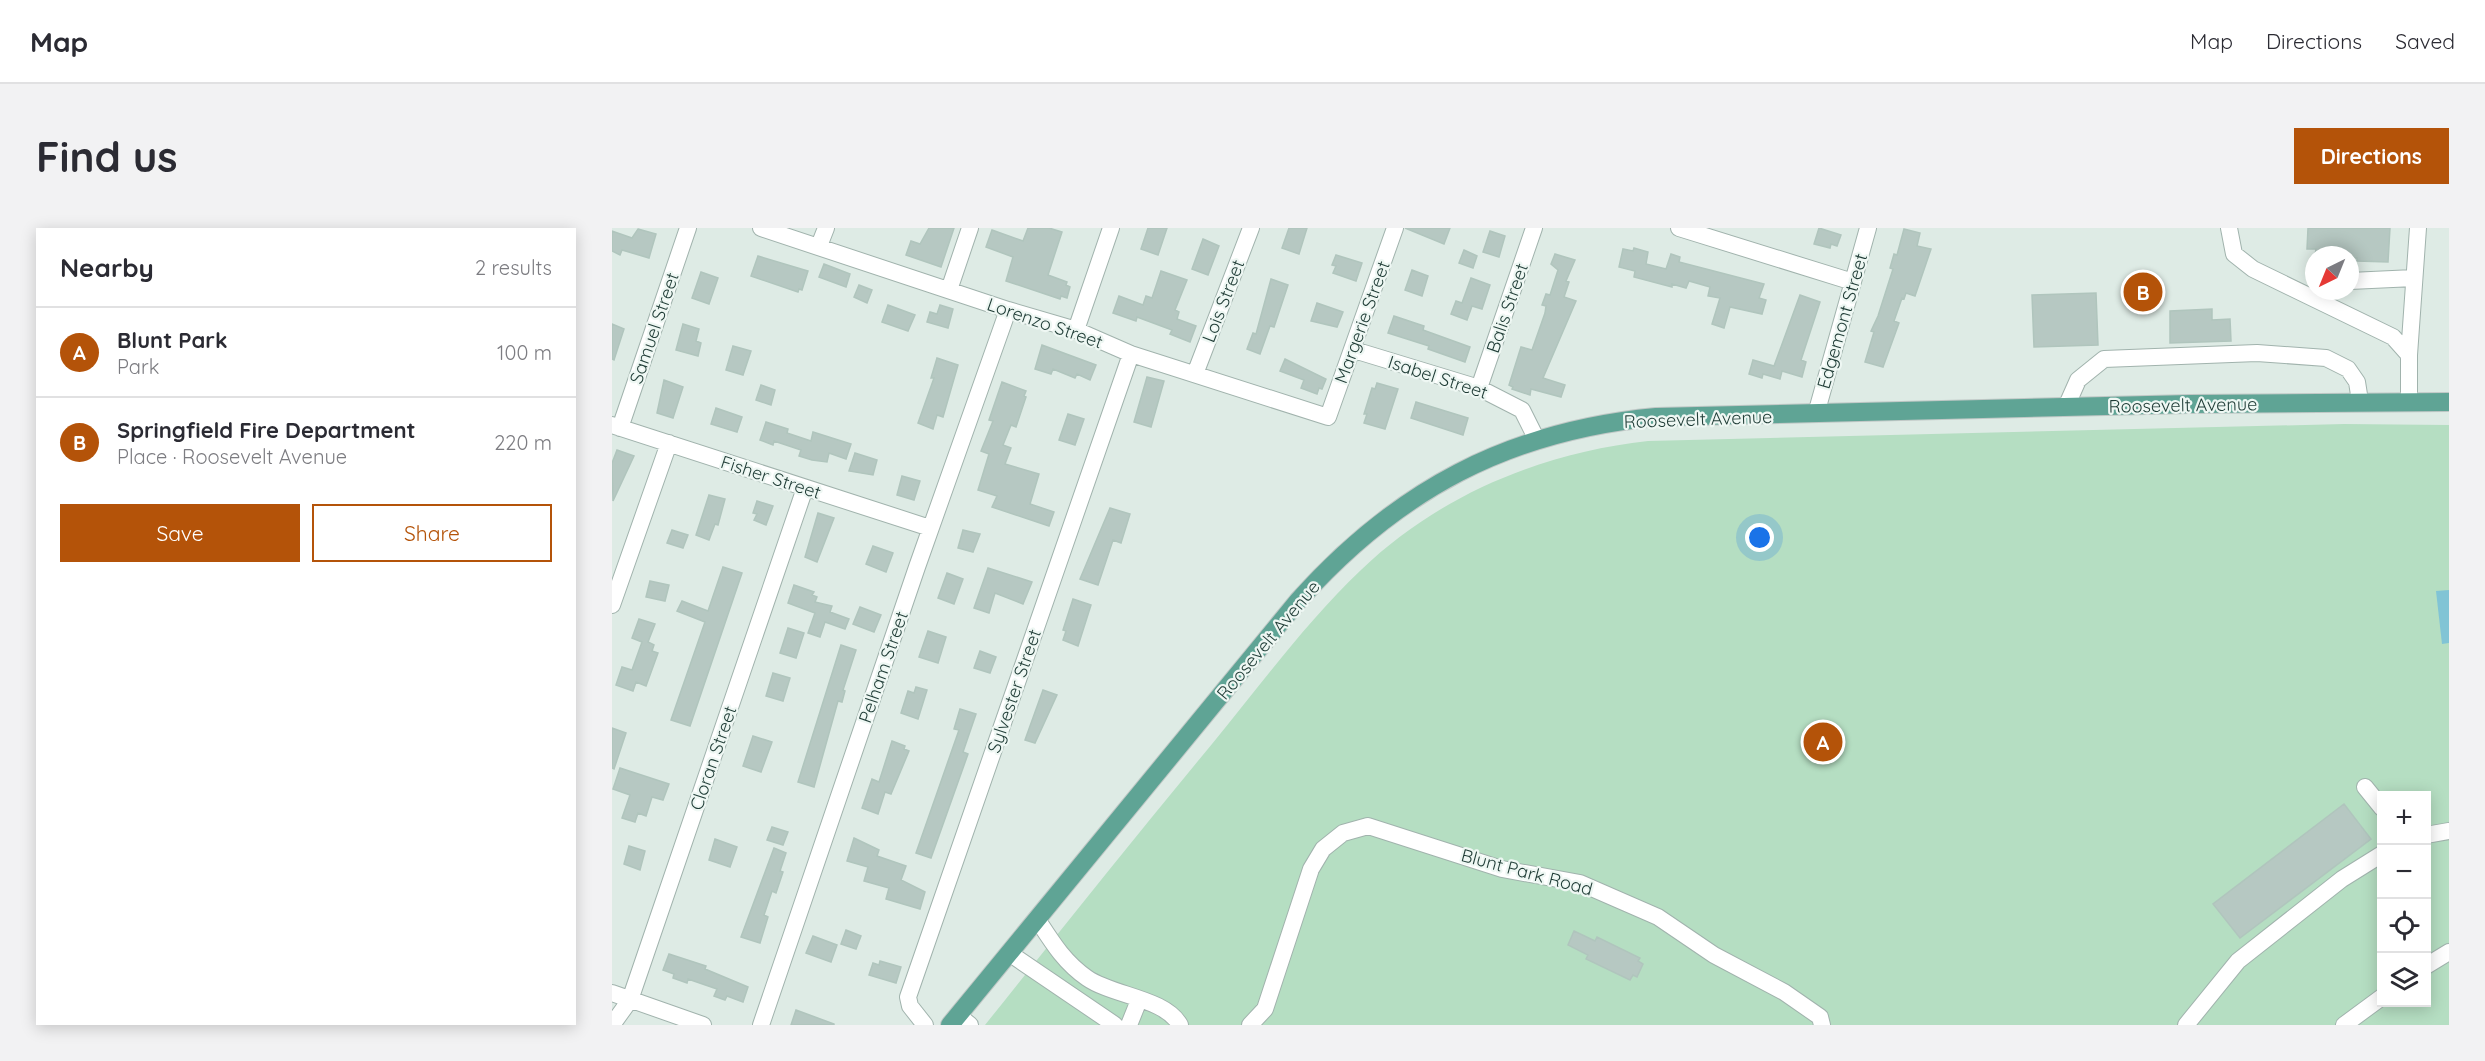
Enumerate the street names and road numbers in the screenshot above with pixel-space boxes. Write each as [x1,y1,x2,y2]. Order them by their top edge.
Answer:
street label: Edgemont Street [1812,251,1872,391]
street label: Lois Street [1197,256,1249,346]
street label: Margerie Street [1329,258,1395,386]
street label: Balis Street [1481,260,1533,356]
street label: Samuel Street [624,269,684,387]
street label: Lorenzo Street [984,292,1106,354]
street label: Isabel Street [1385,350,1491,404]
street label: Roosevelt Avenue [2109,392,2257,418]
street label: Roosevelt Avenue [1623,405,1773,433]
street label: Fisher Street [718,450,824,504]
street label: Roosevelt Avenue [1211,576,1325,704]
street label: Pelham Street [853,608,913,726]
street label: Sylvester Street [982,626,1046,756]
street label: Cloran Street [684,703,742,813]
street label: Blunt Park Road [1459,843,1595,901]

